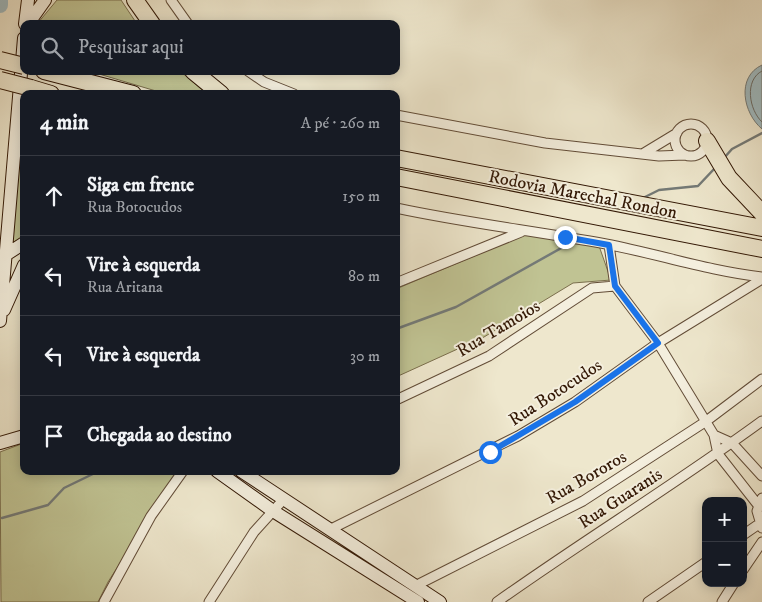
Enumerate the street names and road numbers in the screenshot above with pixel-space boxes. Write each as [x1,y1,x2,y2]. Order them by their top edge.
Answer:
street label: Rodovia Marechal Rondon [486,166,680,224]
street label: Rua Tamoios [453,295,544,362]
street label: Rua Botocudos [505,354,606,431]
street label: Rua Bororos [542,446,631,510]
street label: Rua Guaranis [575,464,667,534]

